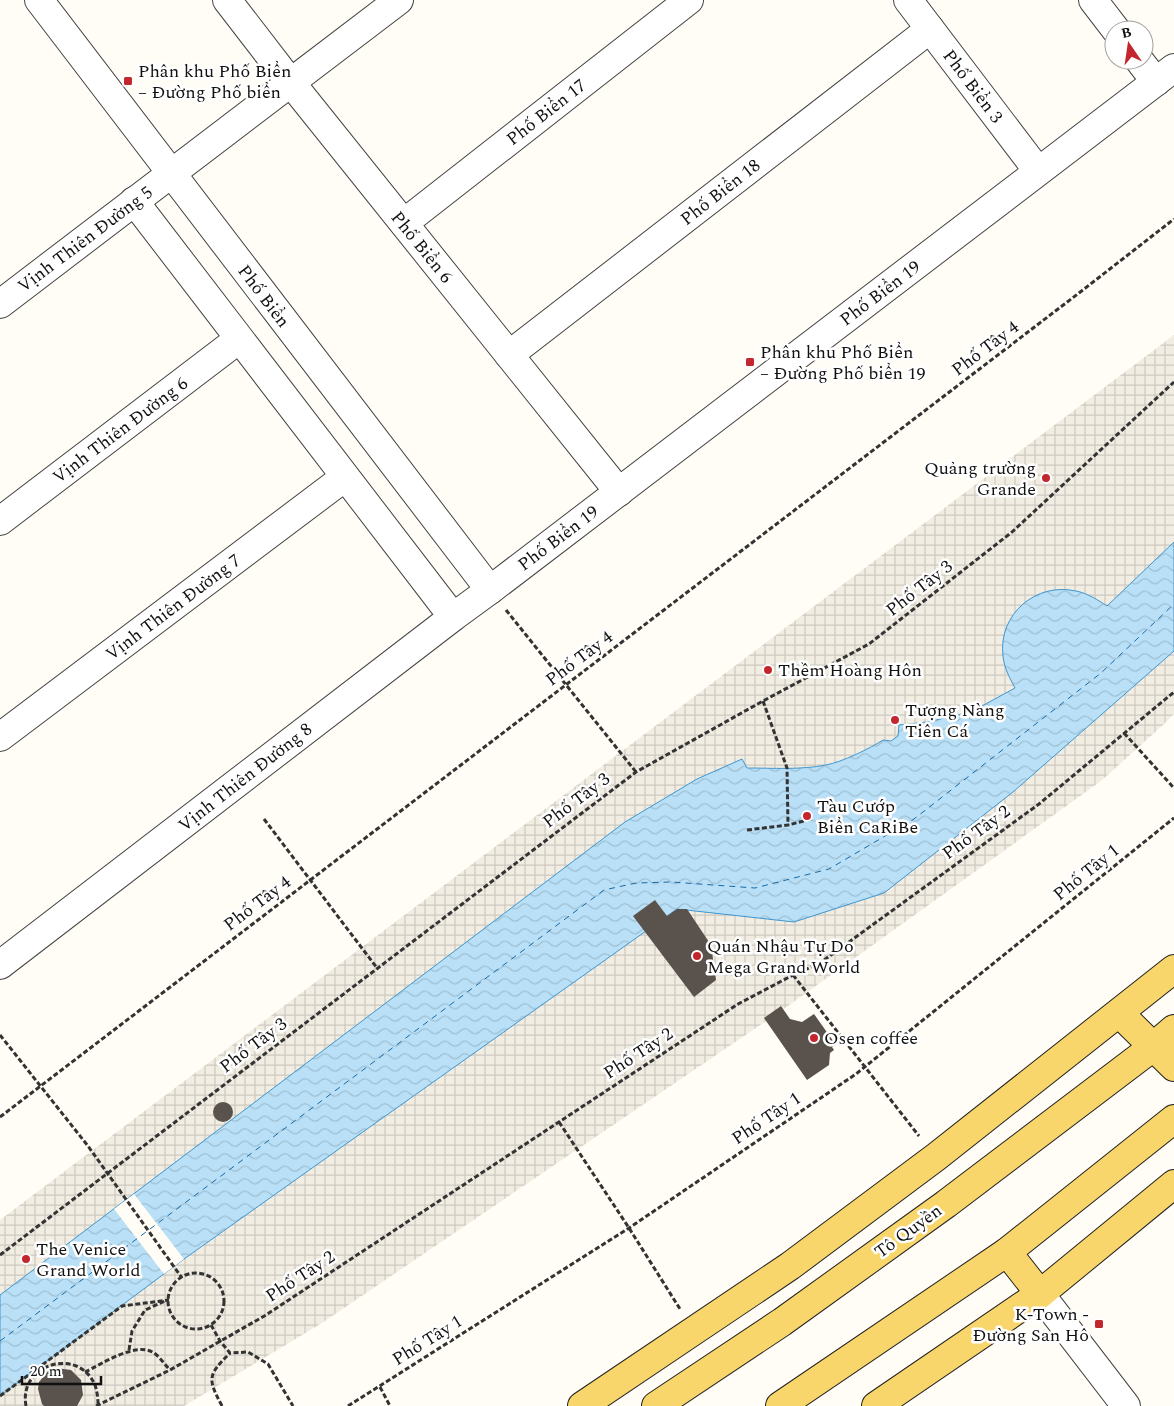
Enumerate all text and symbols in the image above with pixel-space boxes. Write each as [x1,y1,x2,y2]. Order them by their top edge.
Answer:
north arrow [1104,20,1154,70]
text: B [1119,21,1133,44]
street label: Phố Biển 3 [936,44,1009,129]
place label: Phân khu Phố Biển – Đường Phố biển [138,58,291,106]
street label: Phố Biển 17 [500,72,592,152]
marker: Phân khu Phố Biển – Đường Phố biển [122,75,134,87]
street label: Phố Biển 18 [674,152,766,232]
street label: Vịnh Thiên Đường 5 [12,179,159,299]
street label: Phố Biển 6 [384,205,459,289]
street label: Phố Biển 19 [834,254,927,333]
street label: Phố Biển [231,259,296,334]
street label: Phố Tây 4 [946,314,1025,383]
place label: Phân khu Phố Biển – Đường Phố biển 19 [760,339,926,387]
marker: Phân khu Phố Biển – Đường Phố biển 19 [744,356,756,368]
street label: Vịnh Thiên Đường 6 [47,370,194,490]
place label: Quảng trường Grande [924,455,1036,503]
marker: Quảng trường Grande [1040,472,1052,484]
street label: Phố Biển 19 [512,499,605,578]
street label: Vịnh Thiên Đường 7 [100,547,247,667]
street label: Phố Tây 3 [880,554,959,623]
street label: Phố Tây 4 [540,624,619,693]
place label: Thềm Hoàng Hôn [778,657,922,684]
marker: Thềm Hoàng Hôn [762,664,774,676]
place label: Tượng Nàng Tiên Cá [905,697,1005,745]
marker: Tượng Nàng Tiên Cá [889,714,901,726]
street label: Vịnh Thiên Đường 8 [172,716,318,838]
street label: Phố Tây 3 [537,766,616,835]
place label: Tàu Cướp Biển CaRiBe [817,793,918,841]
street label: Phố Tây 2 [937,798,1016,866]
marker: Tàu Cướp Biển CaRiBe [801,810,813,822]
street label: Phố Tây 1 [1047,837,1125,908]
street label: Phố Tây 4 [218,869,297,938]
place label: Quán Nhậu Tự Do Mega Grand World [707,933,860,981]
marker: Quán Nhậu Tự Do Mega Grand World [691,950,703,962]
street label: Phố Tây 3 [214,1011,293,1080]
street label: Phố Tây 2 [598,1021,679,1086]
place label: Osen coffee [824,1025,918,1052]
marker: Osen coffee [808,1032,820,1044]
street label: Phố Tây 1 [726,1085,806,1152]
street label: Tô Quyền [869,1198,948,1265]
place label: The Venice Grand World [36,1236,141,1284]
street label: Phố Tây 2 [260,1244,341,1309]
marker: The Venice Grand World [20,1253,32,1265]
place label: K-Town - Đường San Hô [973,1301,1089,1349]
street label: Phố Tây 1 [387,1308,468,1373]
marker: K-Town - Đường San Hô [1093,1318,1105,1330]
scale bar [22,1354,101,1386]
text: 20 m [30,1360,62,1383]

